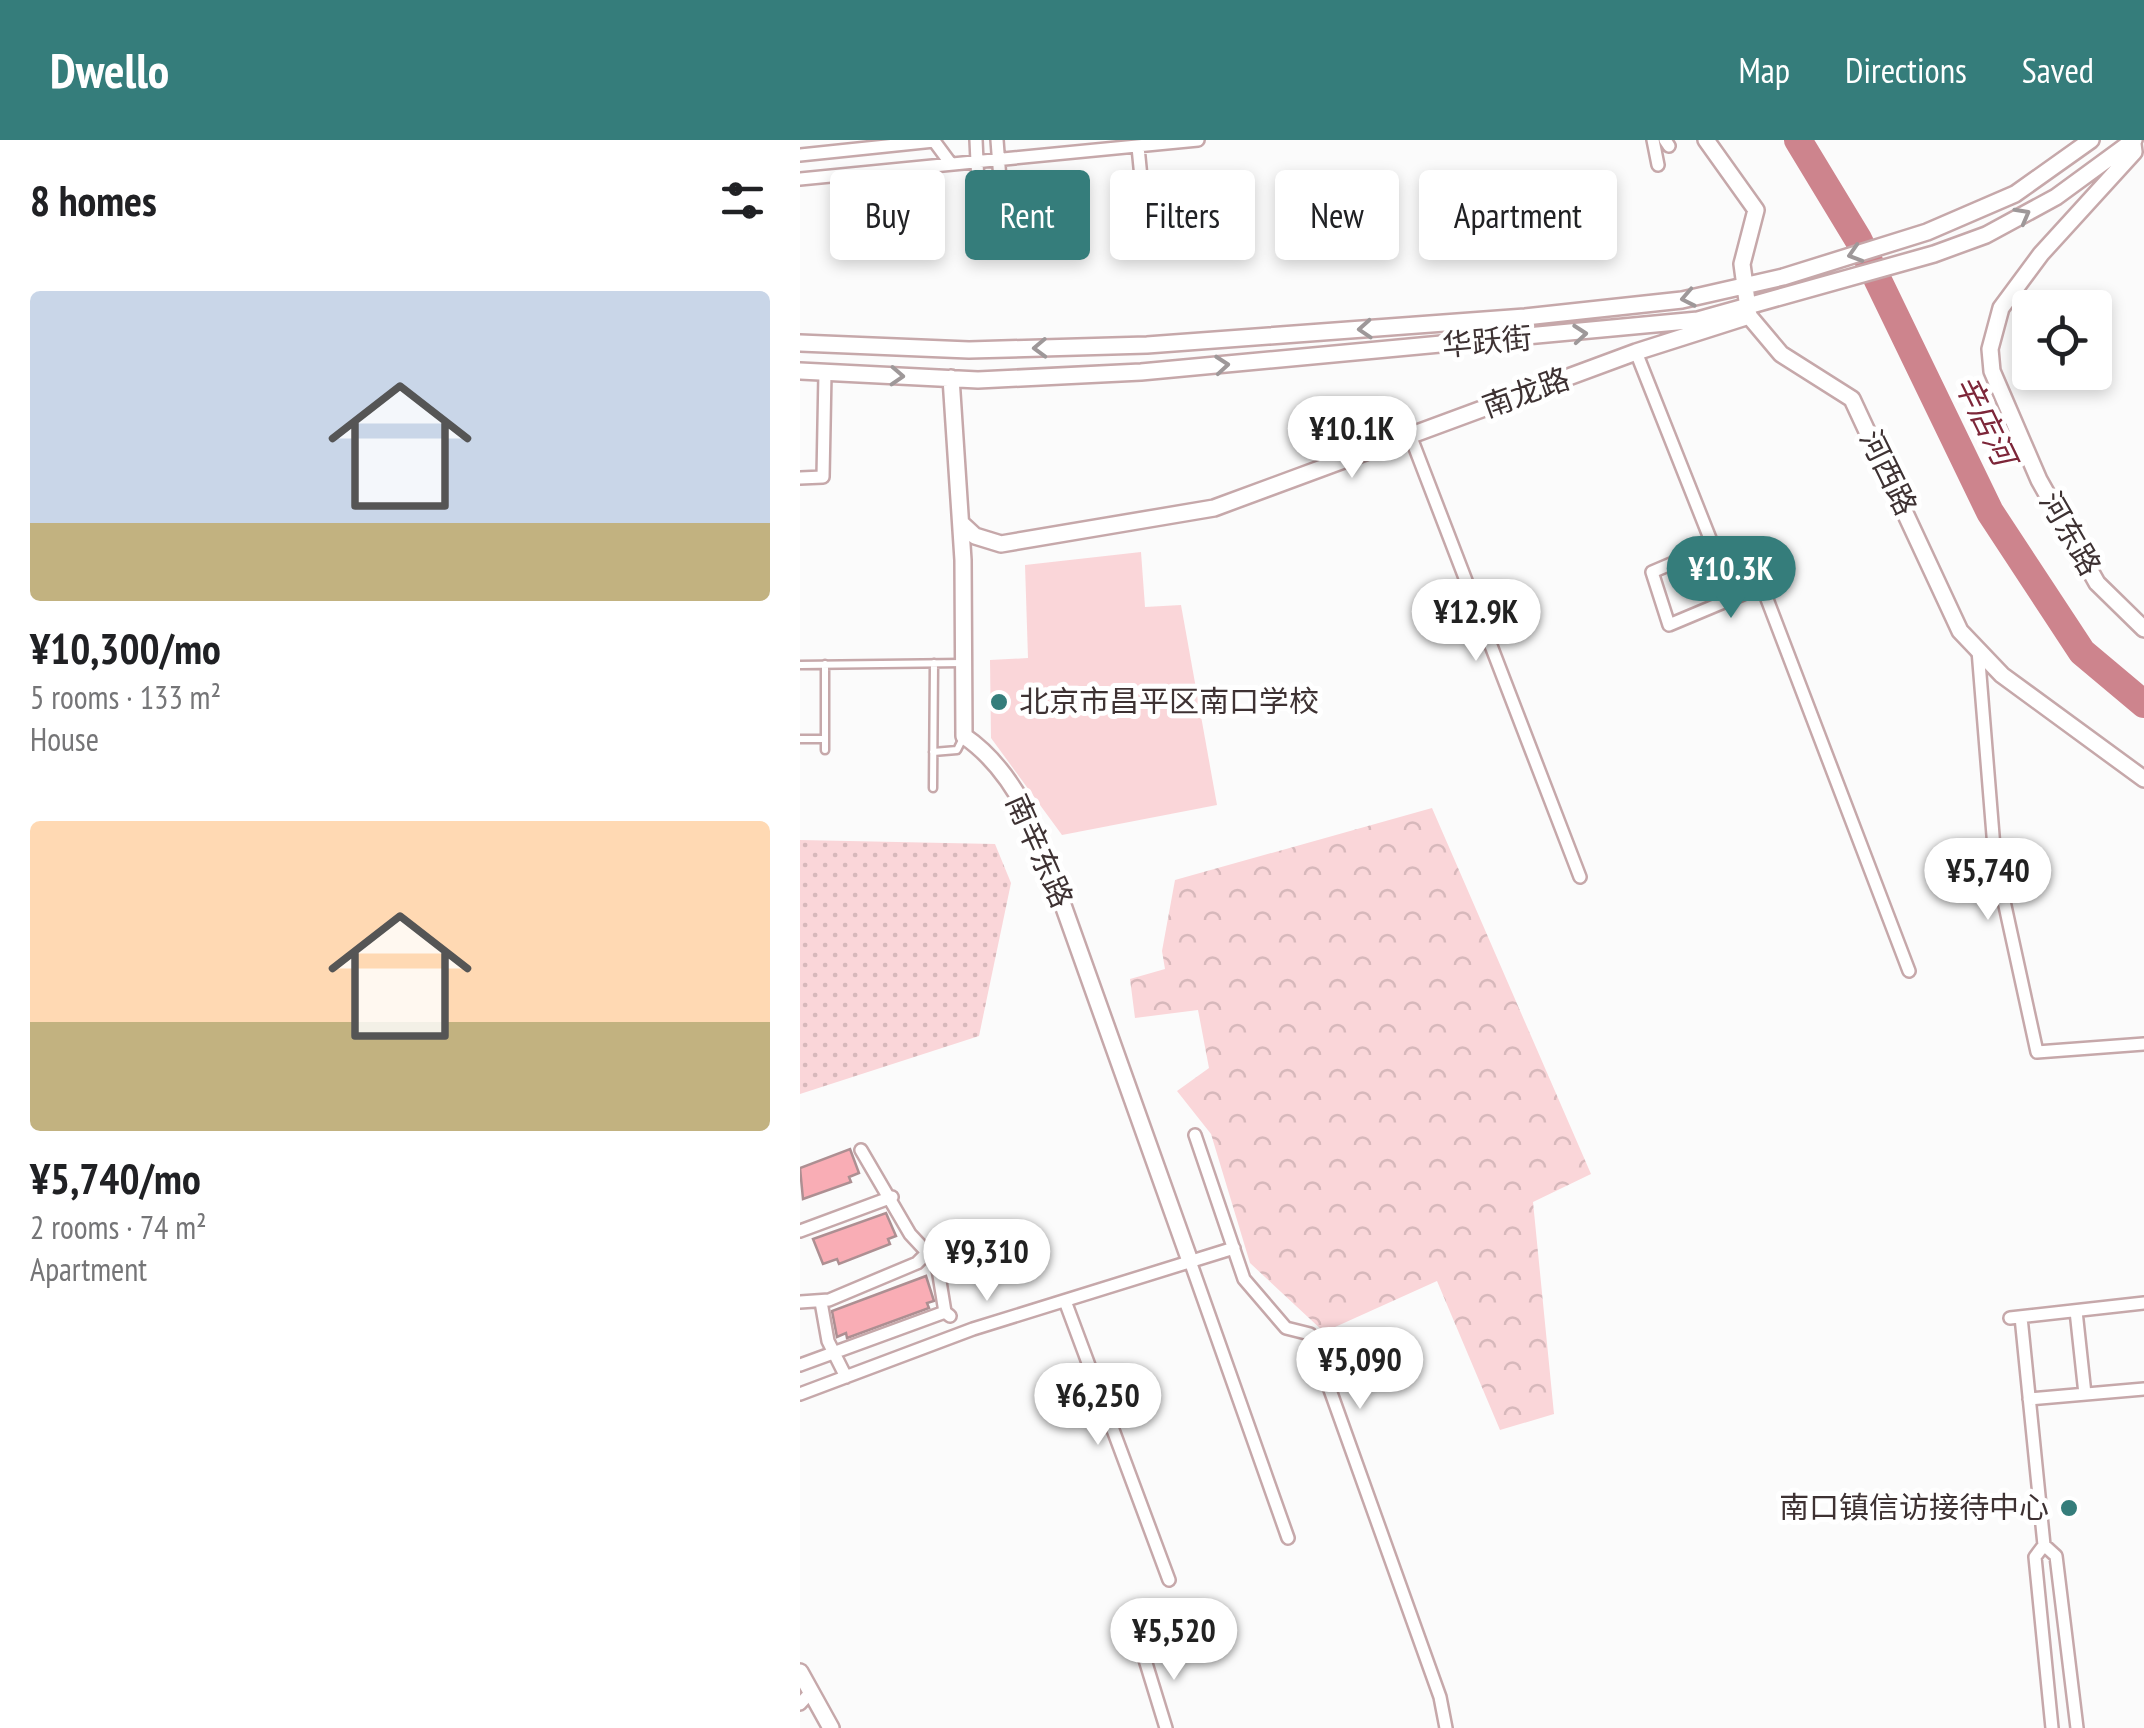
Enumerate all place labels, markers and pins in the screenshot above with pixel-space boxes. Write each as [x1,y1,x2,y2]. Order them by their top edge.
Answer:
pin: ¥10.1K [1271,396,1433,481]
pin: ¥10.3K [1650,536,1812,621]
pin: ¥12.9K [1395,579,1557,664]
place label: 北京市昌平区南口学校 [1019,681,1319,720]
marker: 北京市昌平区南口学校 [988,691,1010,713]
pin: ¥5,740 [1907,838,2069,923]
pin: ¥9,310 [906,1219,1068,1304]
pin: ¥5,090 [1279,1327,1441,1412]
pin: ¥6,250 [1017,1363,1179,1448]
place label: 南口镇信访接待中心 [1779,1487,2049,1526]
marker: 南口镇信访接待中心 [2058,1497,2080,1519]
pin: ¥5,520 [1093,1598,1255,1683]

